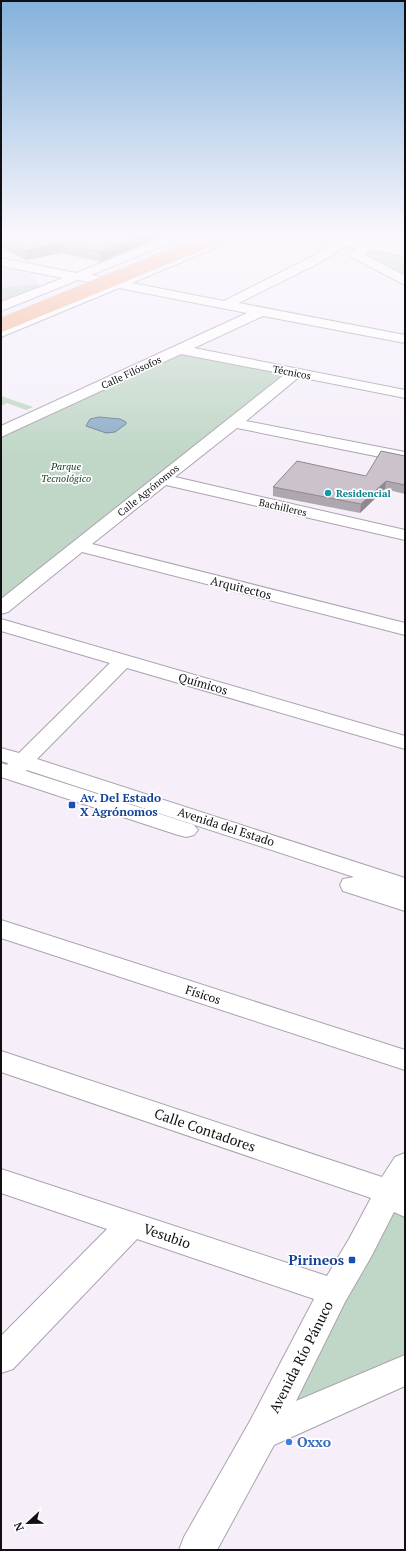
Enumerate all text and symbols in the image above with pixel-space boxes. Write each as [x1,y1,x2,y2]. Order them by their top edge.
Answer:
street label: Calle Filósofos [99,353,163,392]
street label: Técnicos [272,362,312,383]
park label: Parque Tecnológico [41,460,91,485]
street label: Calle Agrónomos [115,461,182,519]
place label: Residencial [336,487,391,500]
marker: Residencial [323,488,333,498]
street label: Bachilleres [258,496,308,519]
street label: Arquitectos [209,573,273,602]
street label: Químicos [177,669,230,698]
place label: Av. Del Estado X Agrónomos [80,790,161,819]
marker: Av. Del Estado X Agrónomos [67,800,77,810]
street label: Avenida del Estado [176,804,277,849]
street label: Físicos [184,982,223,1007]
street label: Calle Contadores [152,1103,258,1156]
street label: Vesubio [141,1219,194,1253]
place label: Pirineos [289,1250,344,1269]
marker: Pirineos [347,1255,357,1265]
street label: Avenida Río Pánuco [264,1297,337,1416]
place label: Oxxo [297,1432,331,1451]
marker: Oxxo [284,1437,294,1447]
north arrow [8,1503,48,1543]
text: N [10,1520,27,1533]

